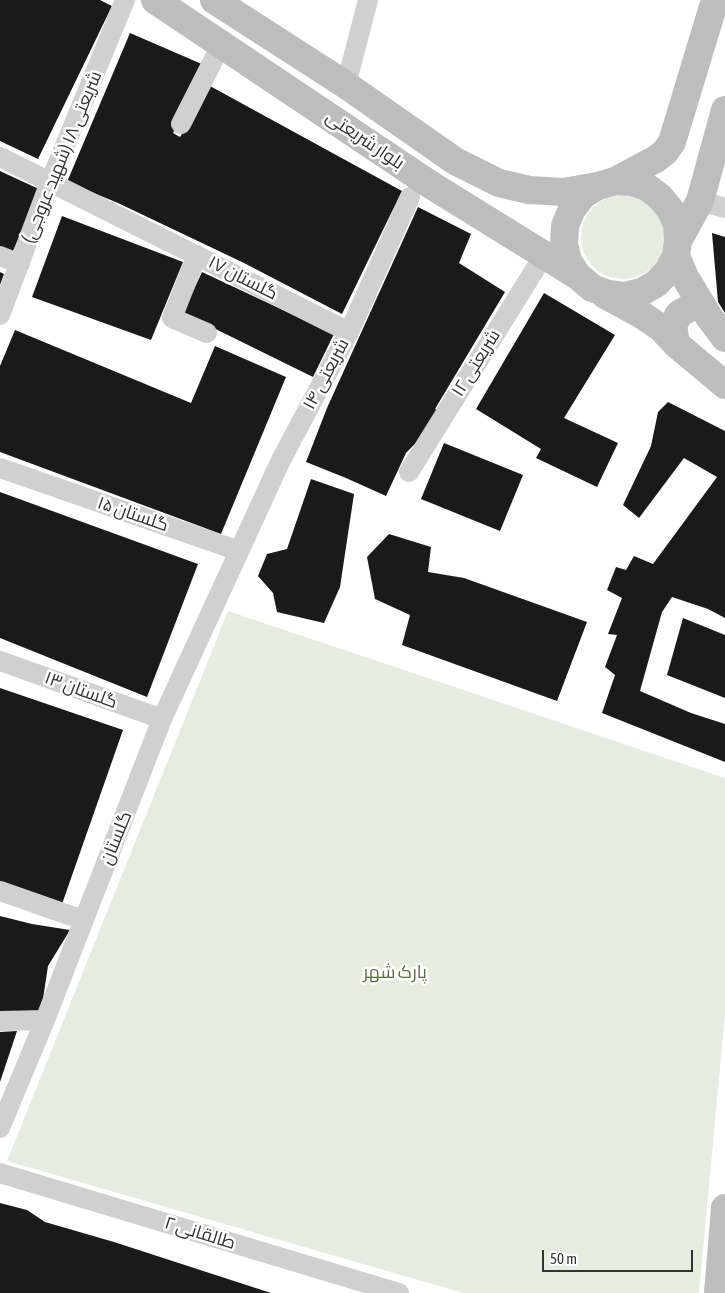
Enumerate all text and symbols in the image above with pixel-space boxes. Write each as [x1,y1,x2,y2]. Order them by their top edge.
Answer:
street label: شریعتی ۱۸ (شهید عروجی) [18,68,106,246]
street label: بلوار شریعتی [322,106,408,174]
street label: گلستان ۱۷ [205,251,281,305]
street label: شریعتی ۱۲ [447,325,505,401]
street label: شریعتی ۱۴ [298,335,354,413]
street label: گلستان ۱۵ [95,492,171,536]
street label: گلستان ۱۳ [42,667,120,713]
street label: گلستان [96,808,136,868]
park label: پارک شهر [363,961,427,983]
street label: طالقانی ۲ [162,1212,238,1254]
scale bar [545,1240,696,1272]
text: 50 m [550,1250,577,1267]

